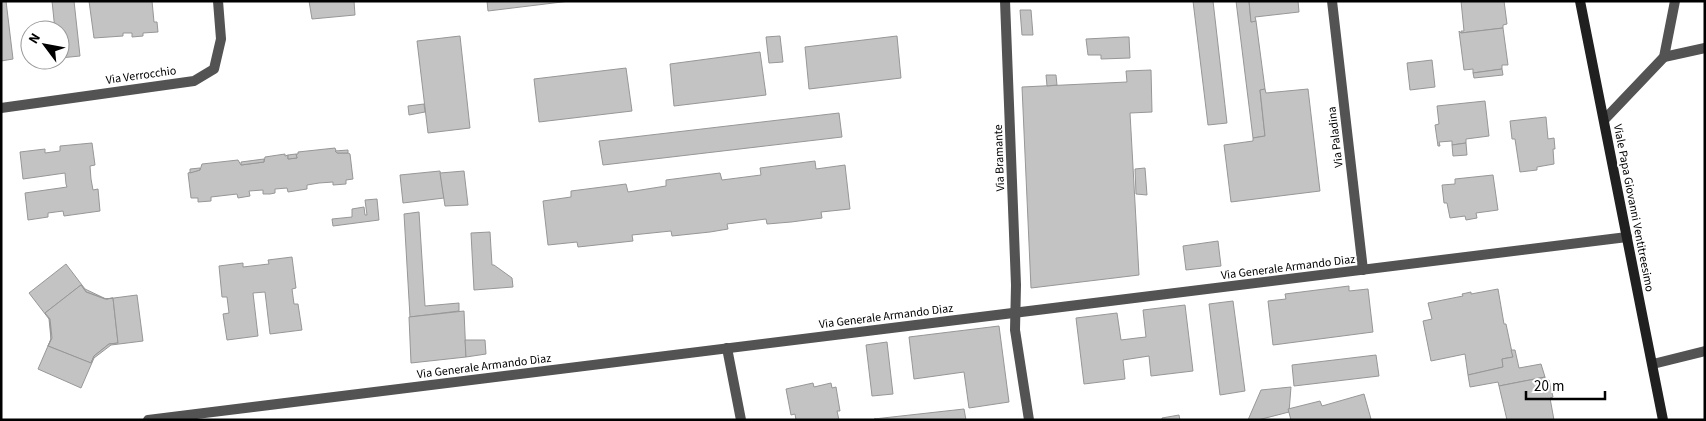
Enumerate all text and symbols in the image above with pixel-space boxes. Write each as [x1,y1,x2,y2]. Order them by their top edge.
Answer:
north arrow [20,20,70,70]
text: N [24,29,46,48]
street label: Via Verrocchio [105,62,177,89]
street label: Via Paladina [1323,106,1348,168]
street label: Viale Papa Giovanni Ventitreesimo [1609,123,1658,293]
street label: Via Bramante [990,124,1009,192]
street label: Via Generale Armando Diaz [1220,251,1356,284]
street label: Via Generale Armando Diaz [818,300,954,333]
street label: Via Generale Armando Diaz [416,350,552,383]
scale bar [1526,368,1605,400]
text: 20 m [1534,376,1564,397]

